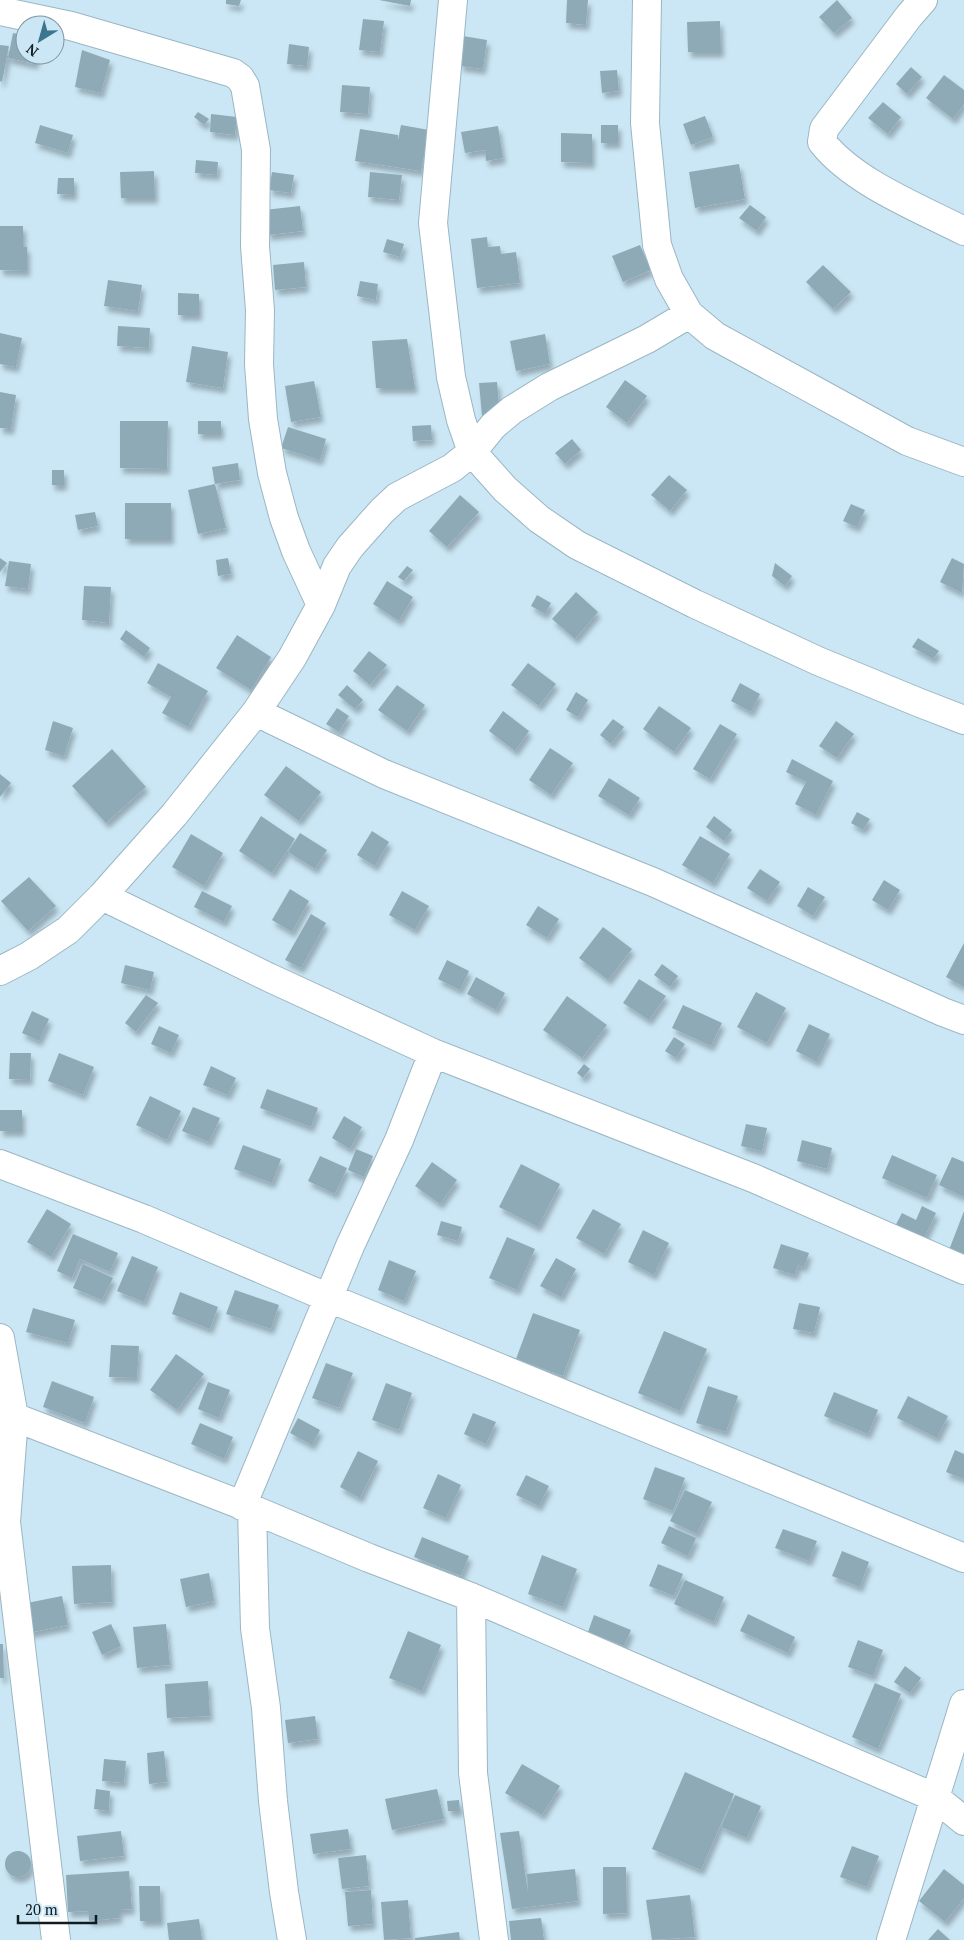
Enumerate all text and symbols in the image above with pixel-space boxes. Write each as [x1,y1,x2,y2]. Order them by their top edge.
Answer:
north arrow [15,15,65,65]
text: N [22,40,42,62]
scale bar [18,1892,95,1924]
text: 20 m [25,1899,58,1919]

